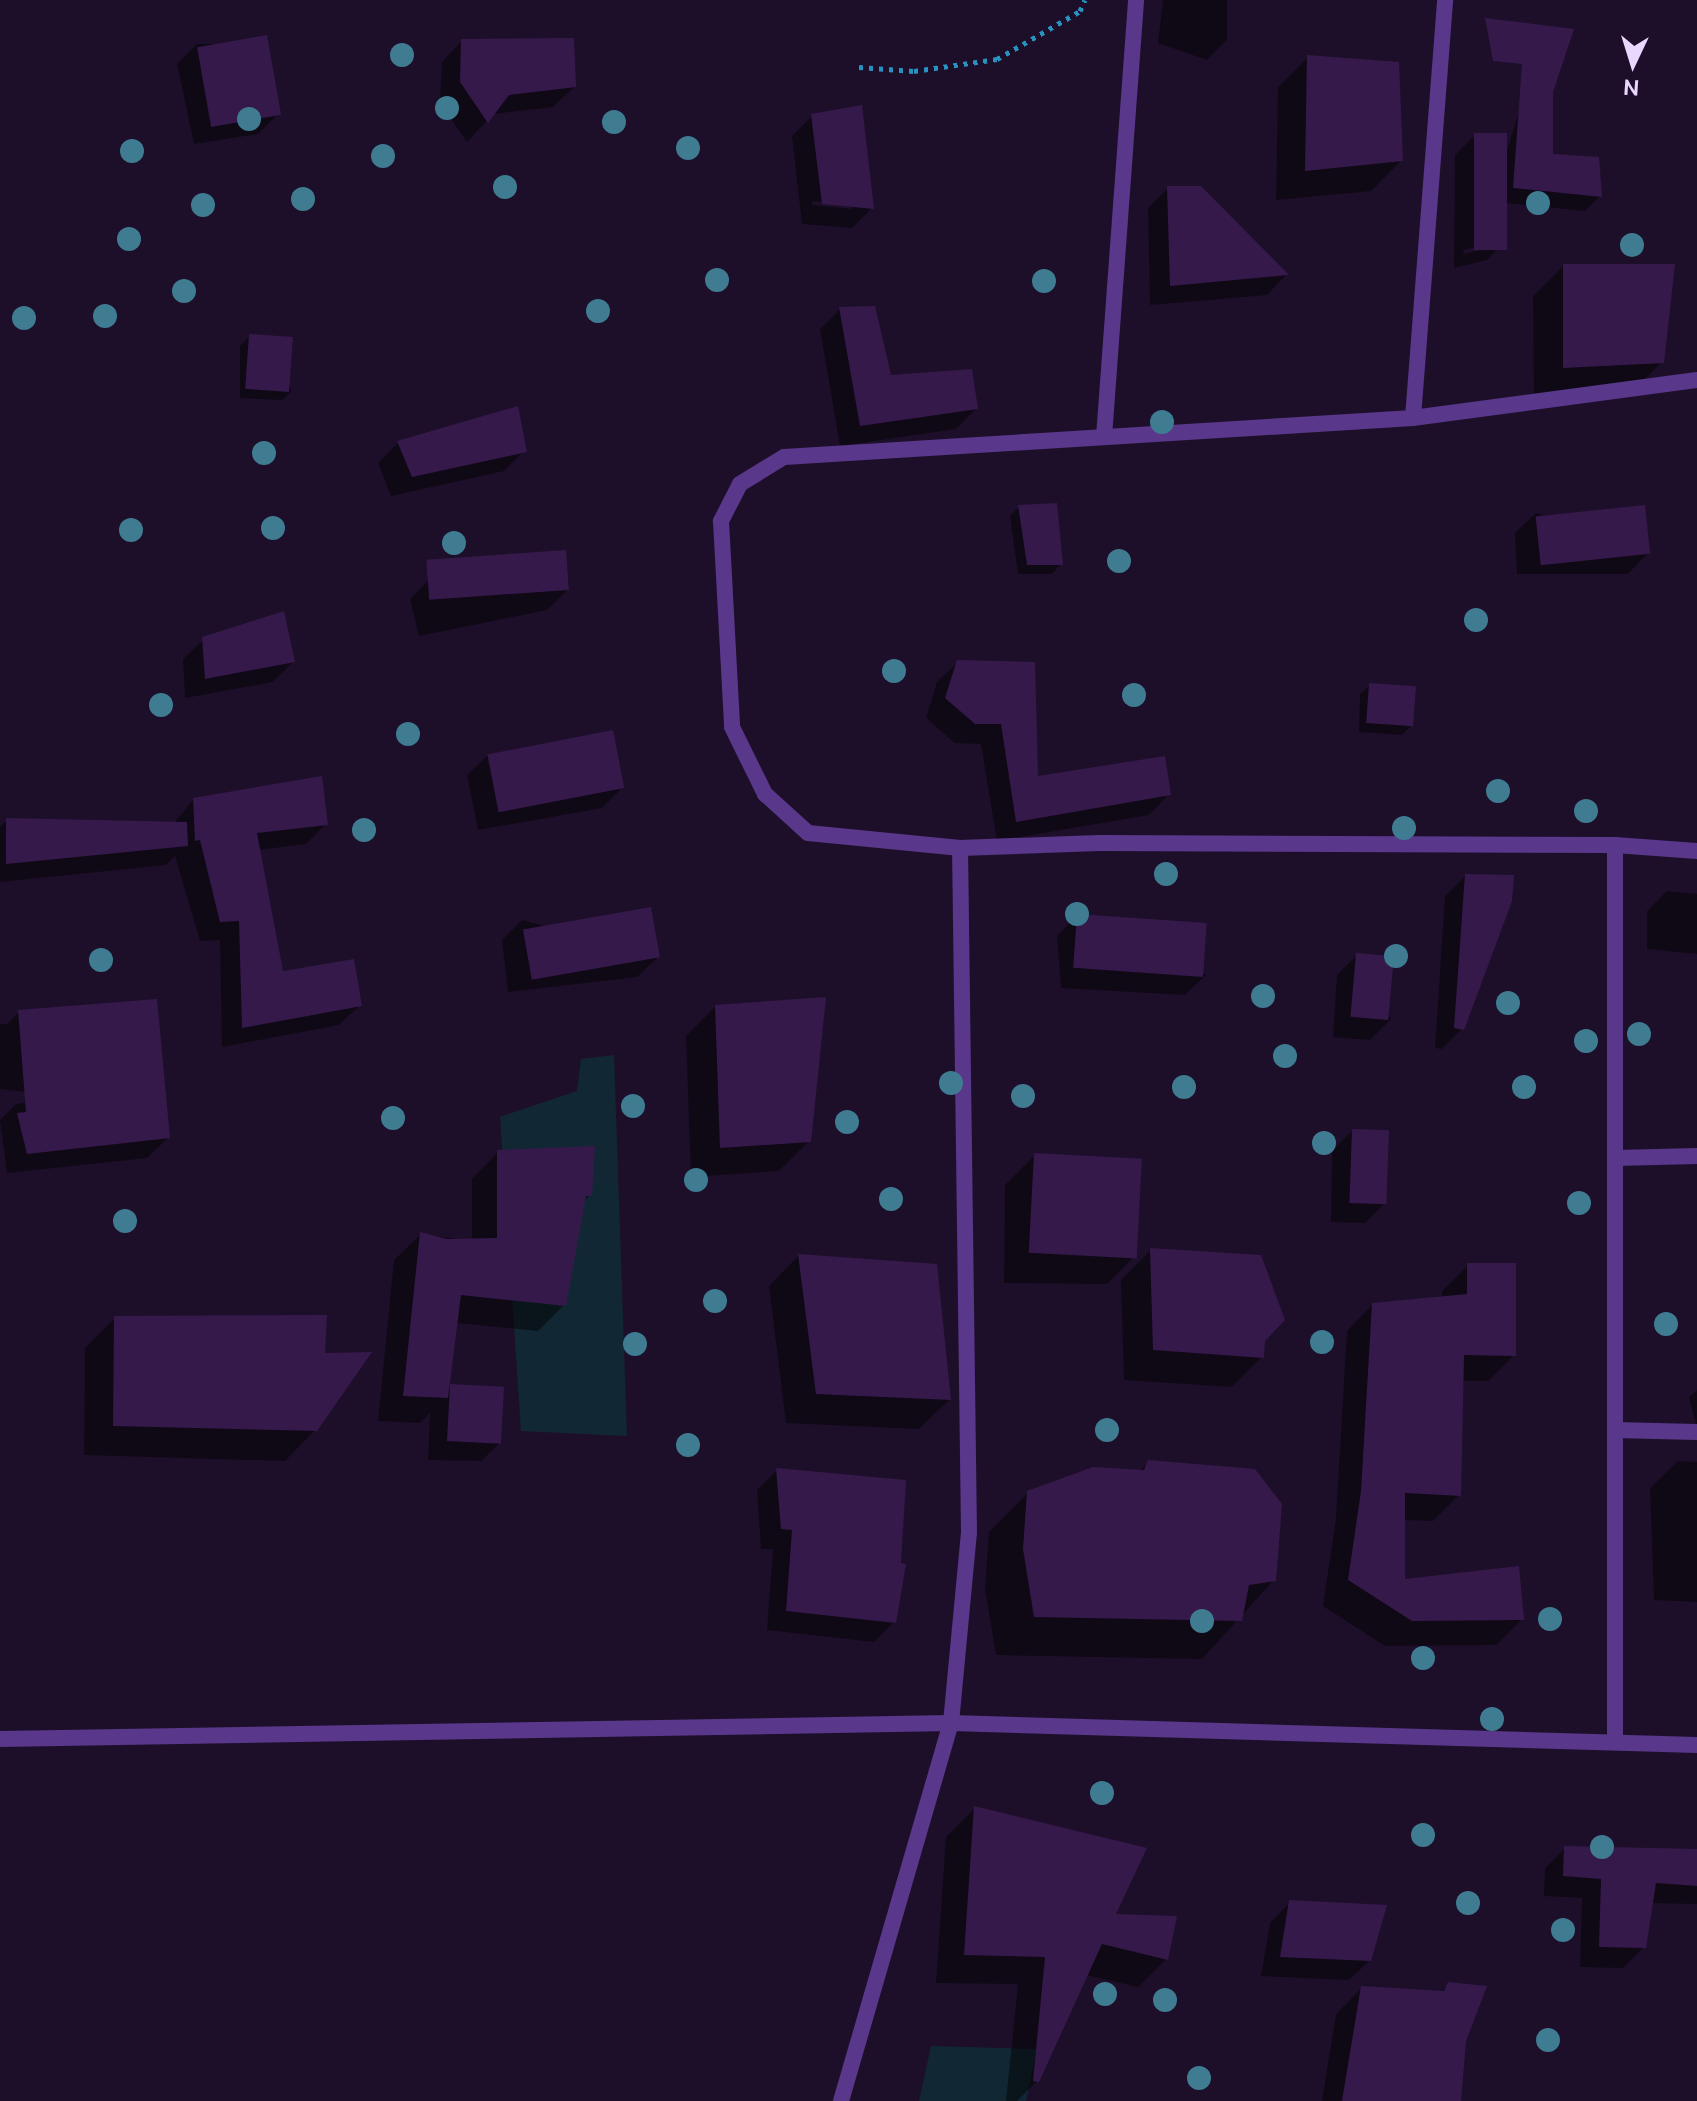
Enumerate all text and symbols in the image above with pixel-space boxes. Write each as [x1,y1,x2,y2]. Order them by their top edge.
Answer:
north arrow [1593,24,1673,104]
text: N [1622,75,1640,101]

